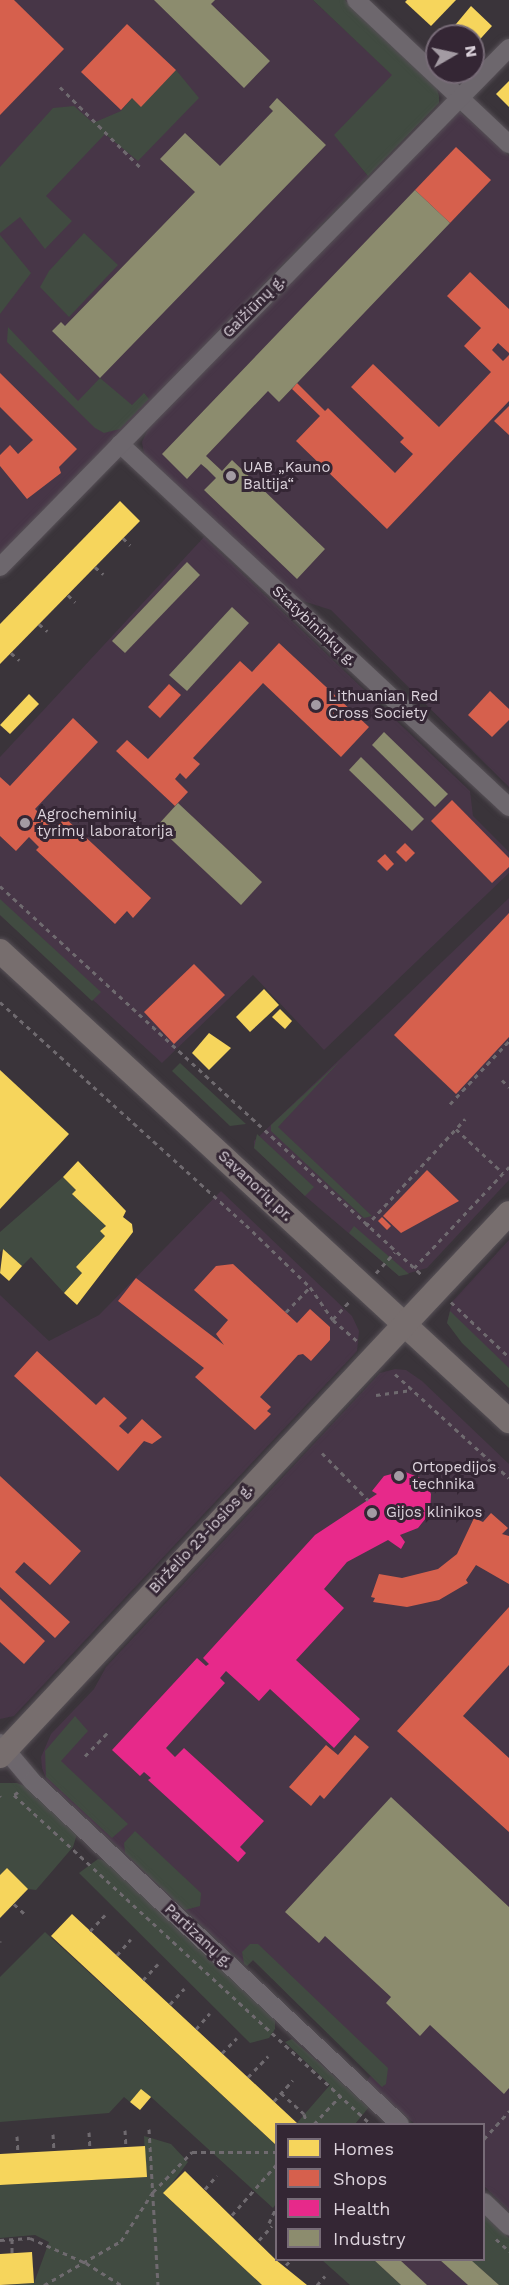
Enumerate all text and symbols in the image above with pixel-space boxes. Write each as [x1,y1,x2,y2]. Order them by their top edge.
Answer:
north arrow [425,24,485,84]
text: N [461,44,482,59]
street label: Gaižiūnų g. [219,272,289,342]
place label: UAB „Kauno Baltija“ [243,458,330,493]
marker: UAB „Kauno Baltija“ [224,469,238,483]
street label: Statybininkų g. [268,582,360,670]
place label: Lithuanian Red Cross Society [328,687,438,722]
marker: Lithuanian Red Cross Society [309,698,323,712]
place label: Agrocheminių tyrimų laboratorija [37,805,173,840]
marker: Agrocheminių tyrimų laboratorija [18,816,32,830]
street label: Savanorių pr. [214,1147,296,1225]
place label: Ortopedijos technika [412,1458,496,1493]
marker: Ortopedijos technika [390,1467,408,1485]
street label: Birželio 23-iosios g. [146,1481,256,1597]
marker: Gijos klinikos [363,1504,381,1522]
place label: Gijos klinikos [386,1504,482,1522]
street label: Partizanų g. [161,1900,235,1972]
legend [275,2123,485,2261]
text: Homes [333,2138,394,2159]
text: Shops [333,2168,387,2189]
text: Health [333,2198,390,2219]
text: Industry [333,2228,405,2249]

